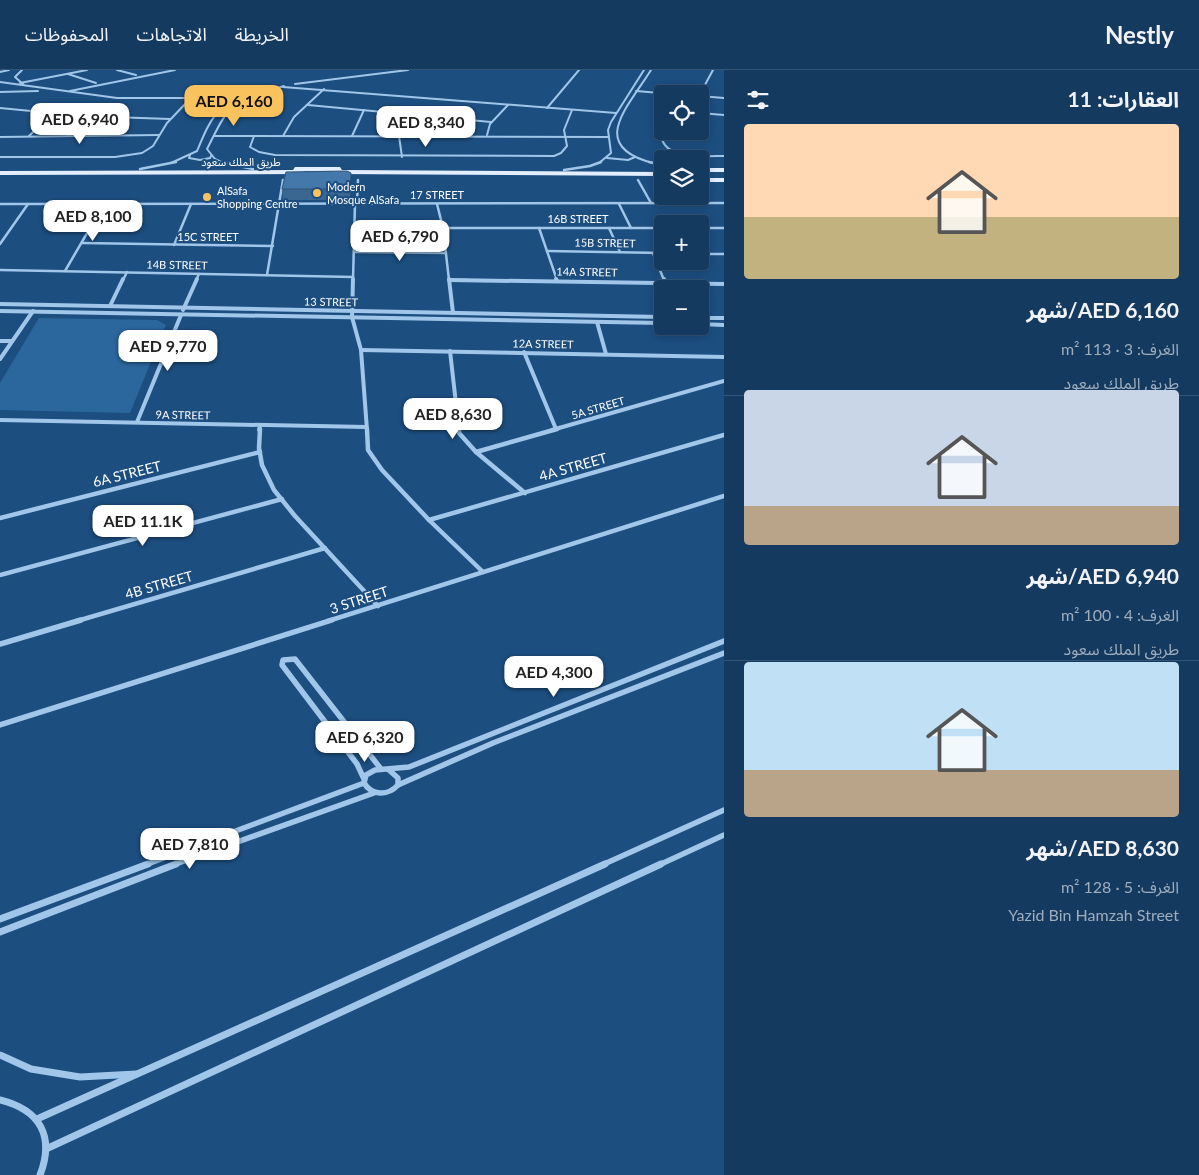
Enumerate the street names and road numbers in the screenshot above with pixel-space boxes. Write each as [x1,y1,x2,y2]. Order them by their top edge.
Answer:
street label: طريق الملك سعود [201,155,281,169]
street label: 17 STREET [410,188,465,201]
street label: 16B STREET [547,212,609,225]
street label: 15C STREET [177,230,239,243]
street label: 15B STREET [574,235,636,250]
street label: 14B STREET [146,257,208,272]
street label: 14A STREET [556,264,618,279]
street label: 13 STREET [304,295,359,308]
street label: 12A STREET [512,336,574,351]
street label: 5A STREET [570,394,626,421]
street label: 9A STREET [155,408,211,421]
street label: 4A STREET [537,449,609,484]
street label: 6A STREET [91,457,163,490]
street label: 4B STREET [123,567,195,602]
street label: 3 STREET [327,582,391,617]

